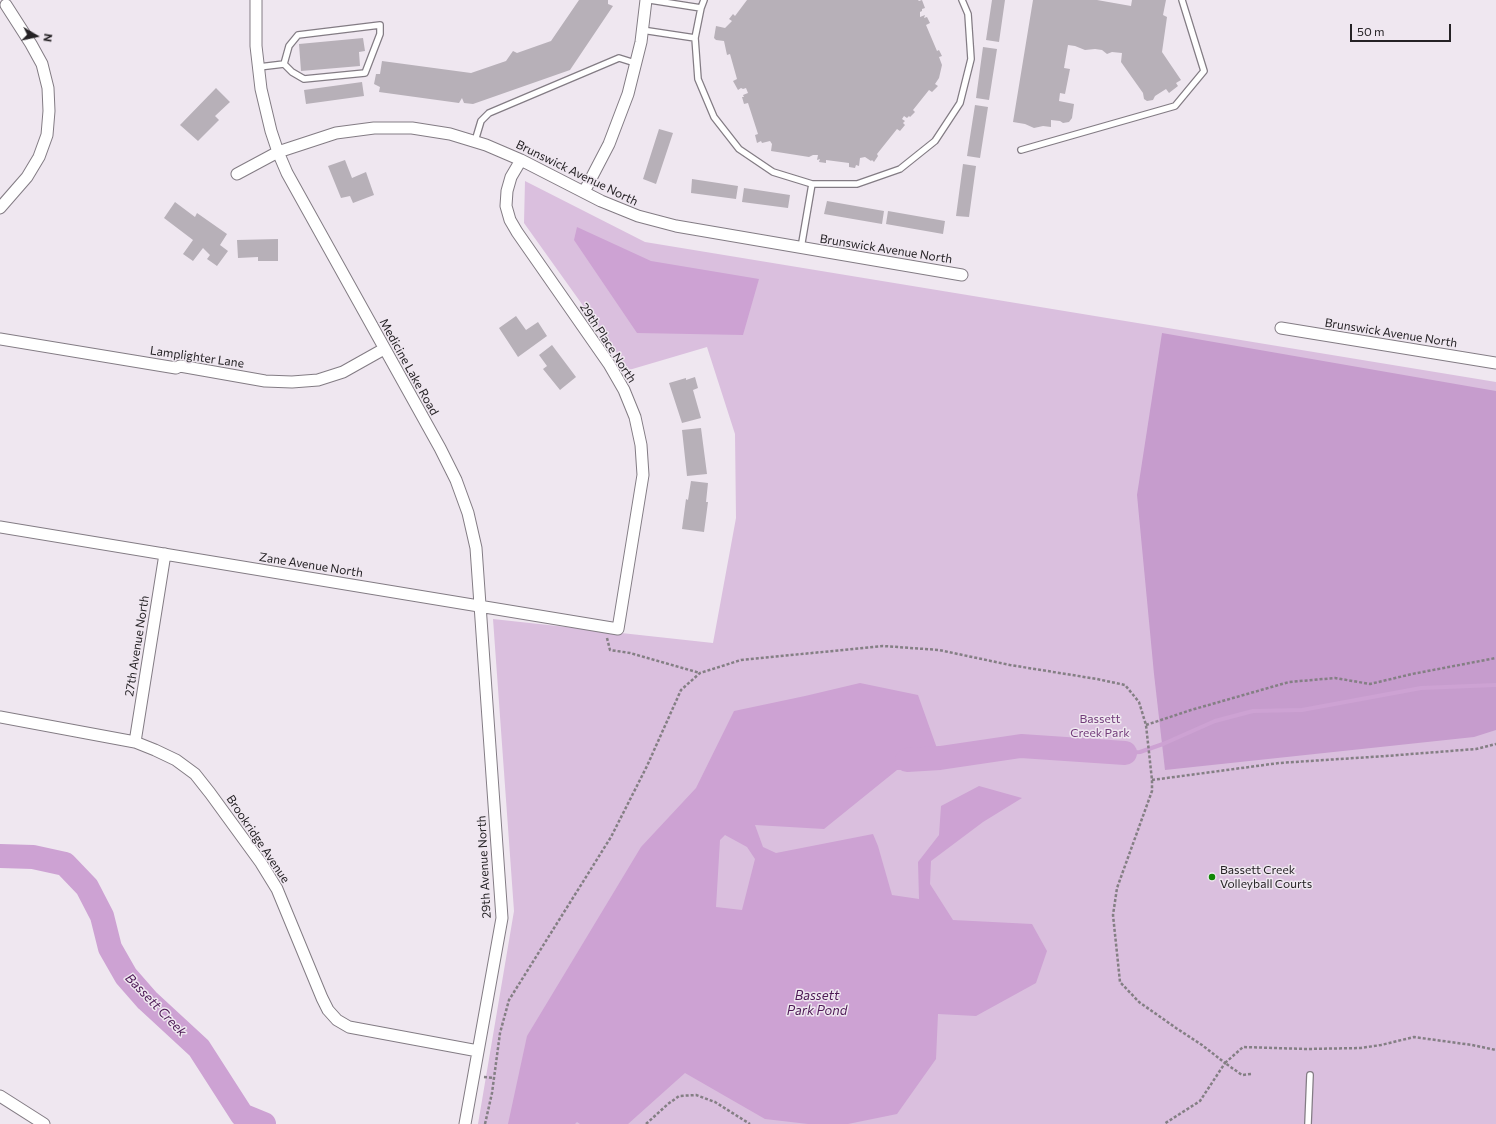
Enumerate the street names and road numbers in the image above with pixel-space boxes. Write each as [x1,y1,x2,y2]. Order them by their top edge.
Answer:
street label: Brunswick Avenue North [514,137,640,209]
street label: Brunswick Avenue North [819,231,953,267]
street label: 29th Place North [577,300,639,386]
street label: Brunswick Avenue North [1324,315,1458,351]
street label: Medicine Lake Road [376,316,442,418]
street label: Lamplighter Lane [149,343,245,371]
street label: Zane Avenue North [258,550,364,580]
street label: 27th Avenue North [122,594,152,698]
street label: Brookridge Avenue [223,792,293,886]
street label: 29th Avenue North [474,815,494,919]

